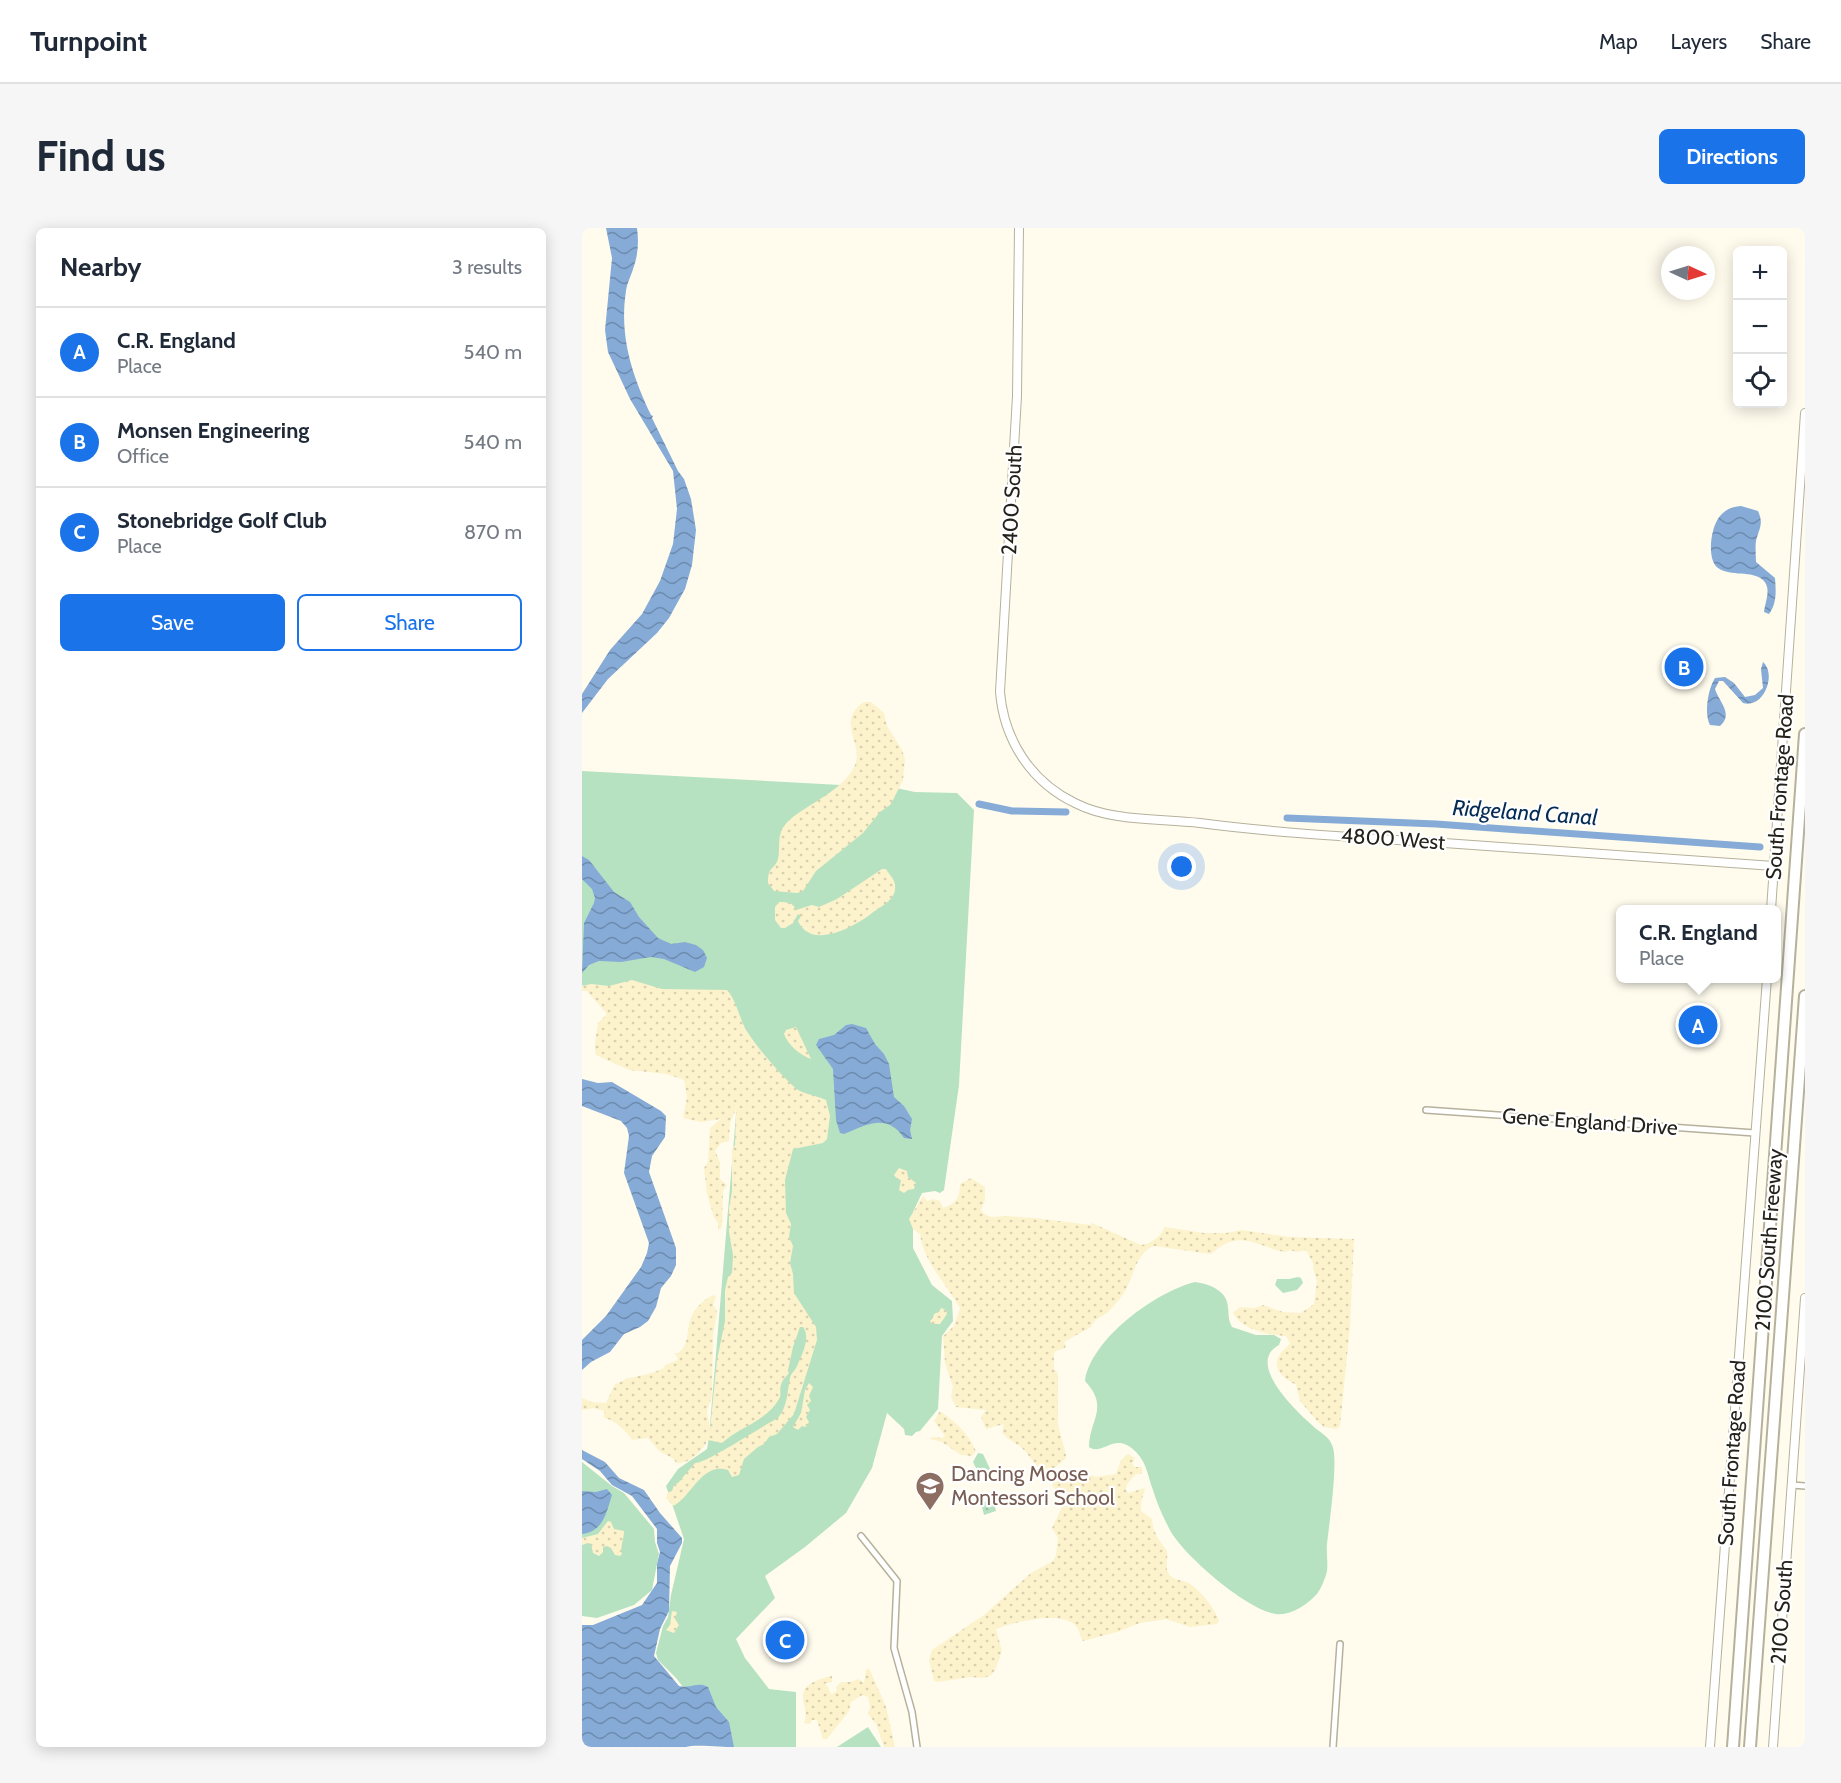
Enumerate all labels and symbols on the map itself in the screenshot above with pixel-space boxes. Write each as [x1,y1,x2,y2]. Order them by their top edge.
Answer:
north arrow [1661,246,1715,300]
street label: 2400 South [996,444,1027,556]
pin: B [1664,644,1704,690]
street label: South Frontage Road [1761,693,1798,881]
water label: Ridgeland Canal [1451,794,1599,831]
street label: 4800 West [1340,822,1446,855]
your location [1167,852,1196,881]
pin: A [1678,1002,1718,1048]
street label: Gene England Drive [1501,1103,1679,1140]
street label: 2100 South Freeway [1750,1147,1787,1332]
street label: South Frontage Road [1713,1359,1750,1547]
place label: Dancing Moose Montessori School [951,1461,1115,1510]
school or university icon: Dancing Moose Montessori School [914,1470,946,1512]
street label: 2100 South [1765,1559,1798,1665]
pin: C [766,1618,804,1662]

